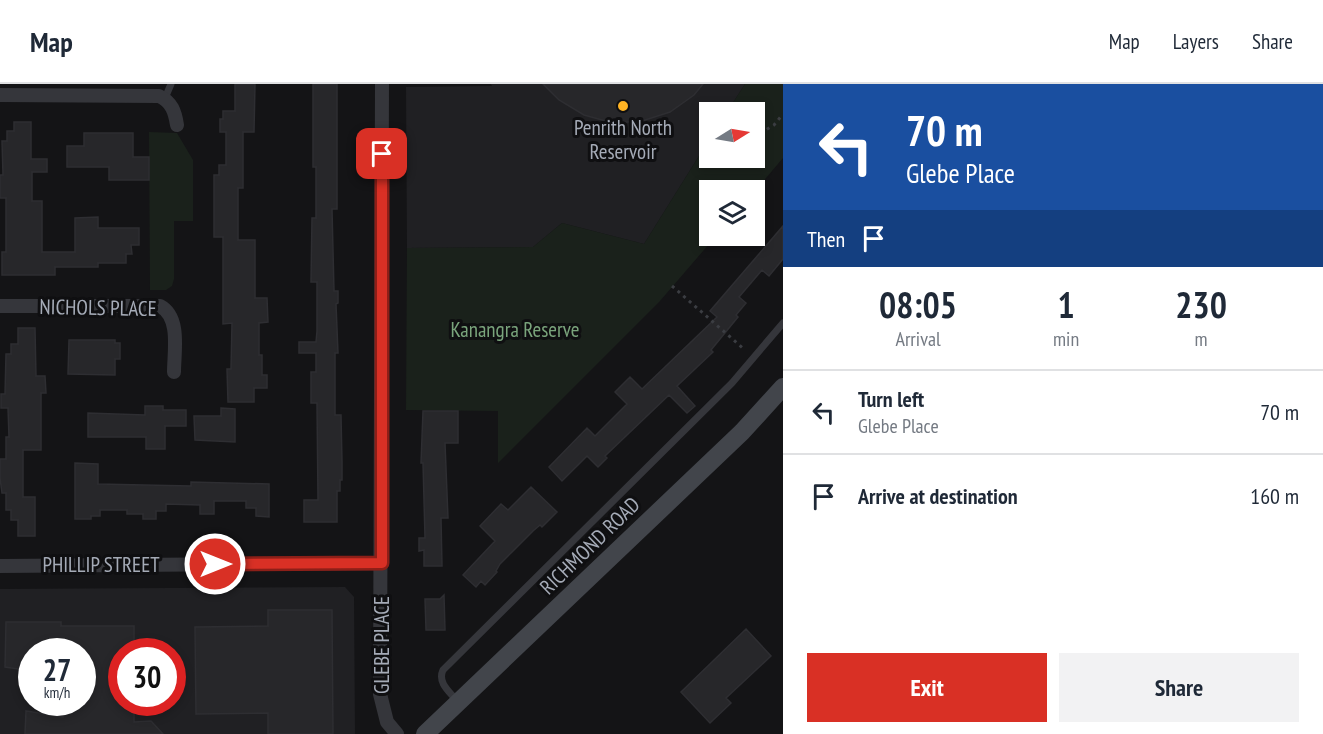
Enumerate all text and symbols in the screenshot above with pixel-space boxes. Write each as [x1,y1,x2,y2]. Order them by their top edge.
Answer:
text: Map [30,23,73,60]
text: Map [1109,28,1140,55]
text: Layers [1173,28,1219,55]
text: Share [1252,28,1293,55]
marker: Penrith North Reservoir [616,99,630,113]
north arrow [699,102,765,168]
map controls [699,102,765,246]
text: 70 m [906,103,983,158]
icon: left [807,108,885,186]
place label: Penrith North Reservoir [574,114,672,165]
pin [356,128,407,179]
icon: arrive [365,137,398,170]
text: Glebe Place [906,156,1015,190]
button: layers [699,180,765,246]
icon: arrive [857,222,890,255]
text: Then [807,225,845,253]
text: 08:05 [879,281,957,328]
text: 1 [1057,281,1075,328]
text: 230 [1175,281,1227,328]
street label: NICHOLS PLACE [39,293,157,322]
park label: Kanangra Reserve [450,316,580,343]
text: Arrival [895,326,941,352]
text: min [1053,326,1079,352]
text: m [1195,326,1208,352]
text: Turn left [858,385,924,413]
icon: left [807,396,840,429]
text: 70 m [1260,398,1299,426]
text: Glebe Place [858,413,939,439]
icon: arrive [807,480,840,513]
text: Arrive at destination [858,482,1018,510]
text: 160 m [1250,482,1299,510]
street label: RICHMOND ROAD [534,491,645,600]
position arrow [183,532,247,596]
street label: PHILLIP STREET [42,551,160,578]
street label: GLEBE PLACE [368,596,395,694]
speed limit sign: 30 [108,638,186,716]
text: 27 [43,650,71,689]
button: Exit [807,653,1047,722]
button: Share [1059,653,1299,722]
text: km/h [44,683,70,702]

